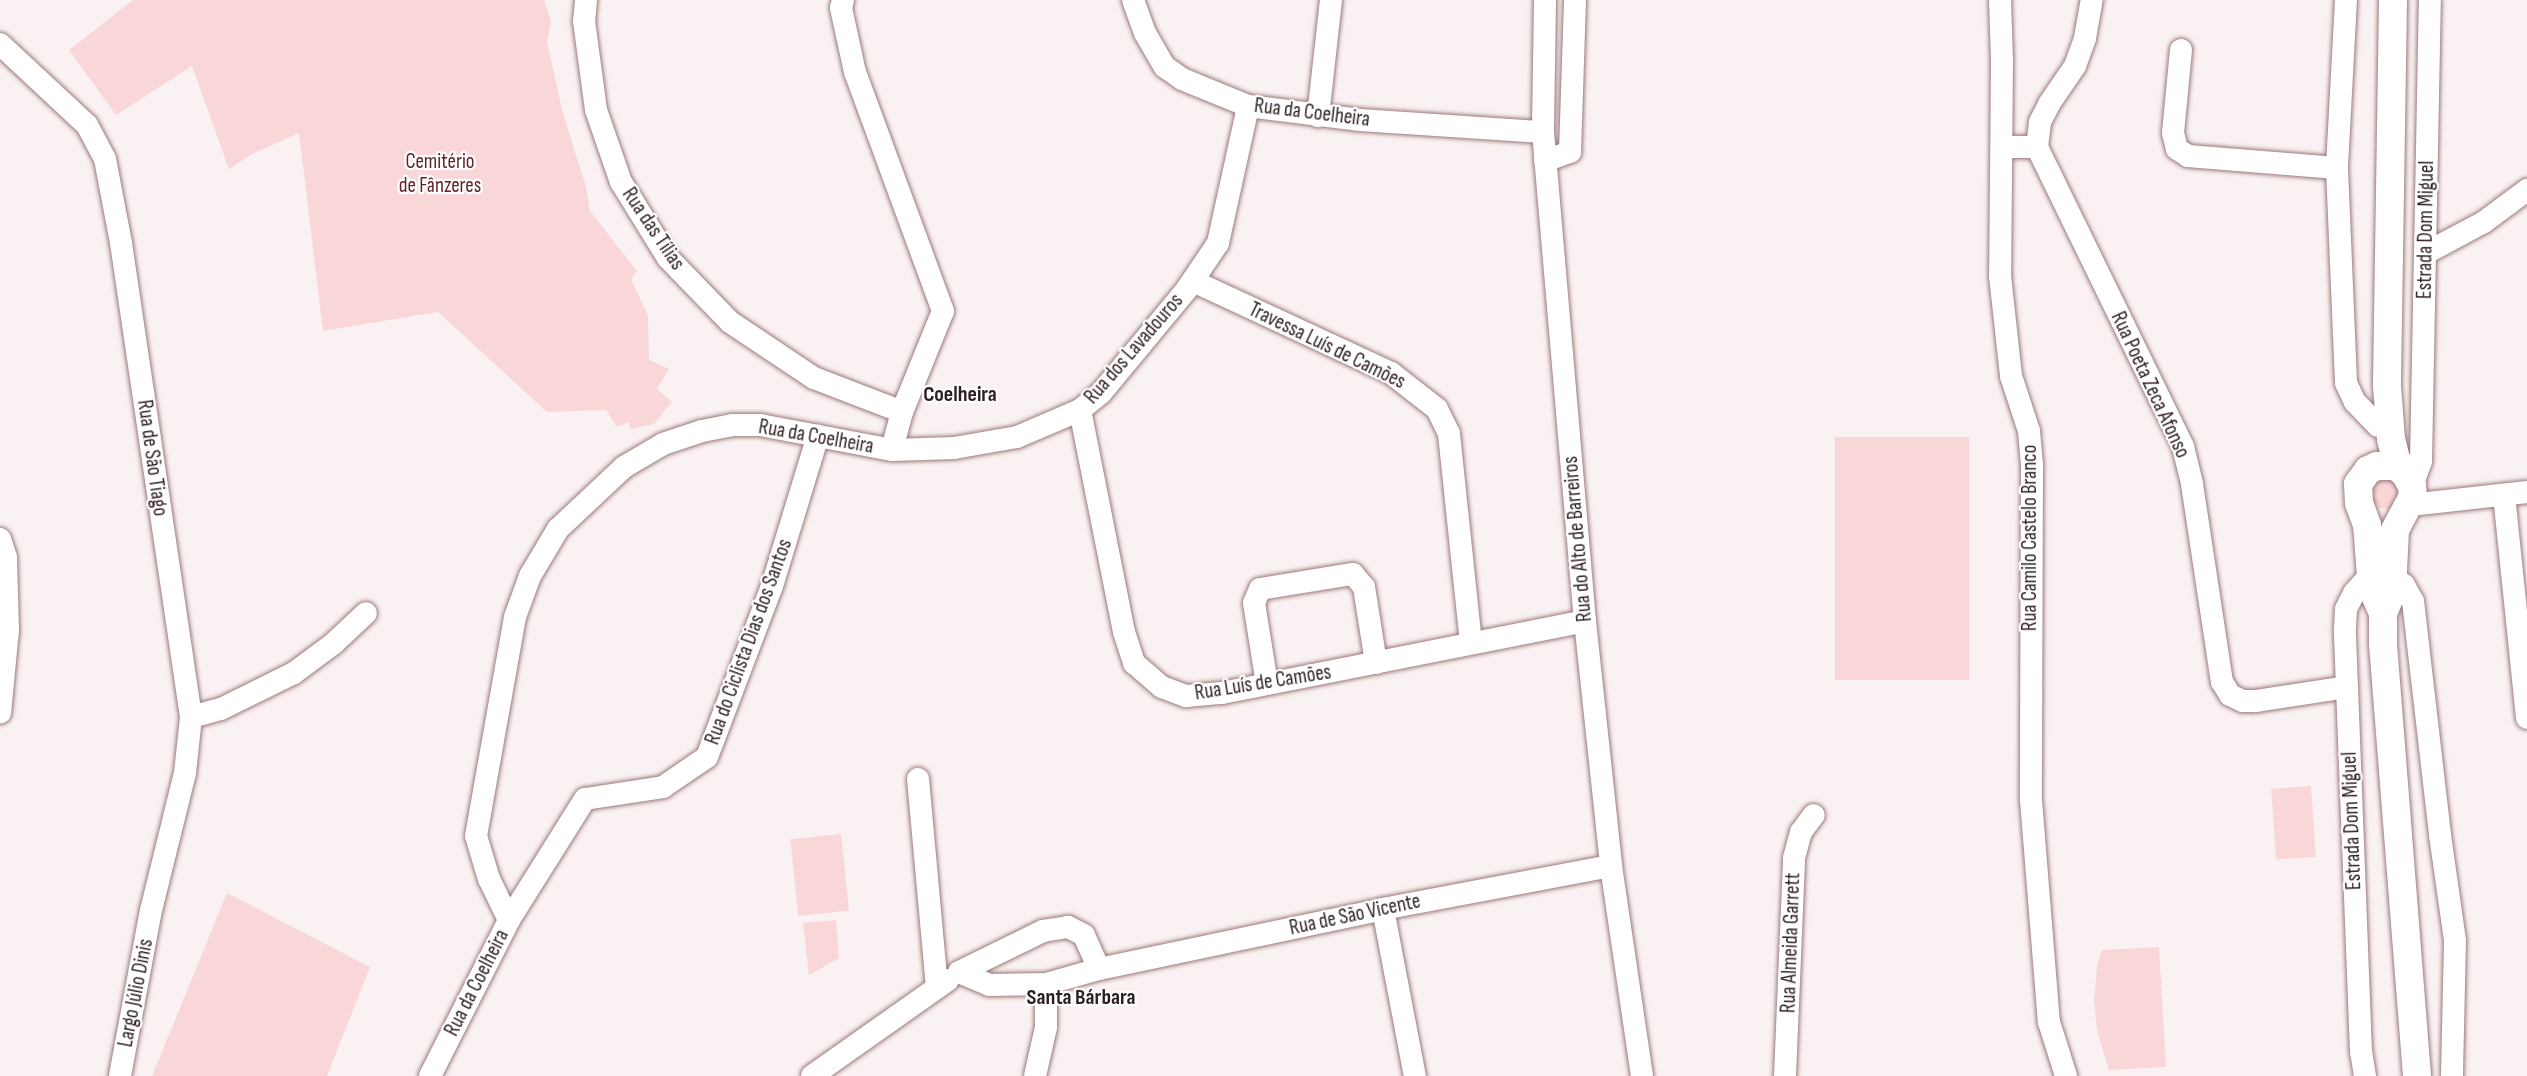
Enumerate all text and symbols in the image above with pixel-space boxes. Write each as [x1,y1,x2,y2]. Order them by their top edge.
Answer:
street label: Rua da Coelheira [1253,93,1371,133]
park label: Cemitério de Fânzeres [399,149,481,199]
street label: Estrada Dom Miguel [2412,161,2440,299]
street label: Rua das Tílias [616,183,690,275]
street label: Rua dos Lavadouros [1079,289,1189,409]
street label: Travessa Luís de Camões [1245,297,1409,395]
street label: Rua Poeta Zeca Afonso [2105,308,2195,462]
district label: Coelheira [923,382,997,408]
street label: Rua de São Tiago [131,398,173,518]
street label: Rua da Coelheira [757,414,875,460]
street label: Rua Camilo Castelo Branco [2017,445,2043,631]
street label: Rua do Alto de Barreiros [1558,455,1598,623]
street label: Rua do Ciclista Dias dos Santos [700,536,798,748]
street label: Rua Luís de Camões [1193,660,1333,706]
street label: Estrada Dom Miguel [2337,751,2367,891]
street label: Rua Almeida Garrett [1776,872,1806,1014]
street label: Rua de São Vicente [1287,889,1423,941]
street label: Rua da Coelheira [439,925,515,1041]
street label: Largo Júlio Dinis [113,937,159,1049]
district label: Santa Bárbara [1027,985,1135,1011]

